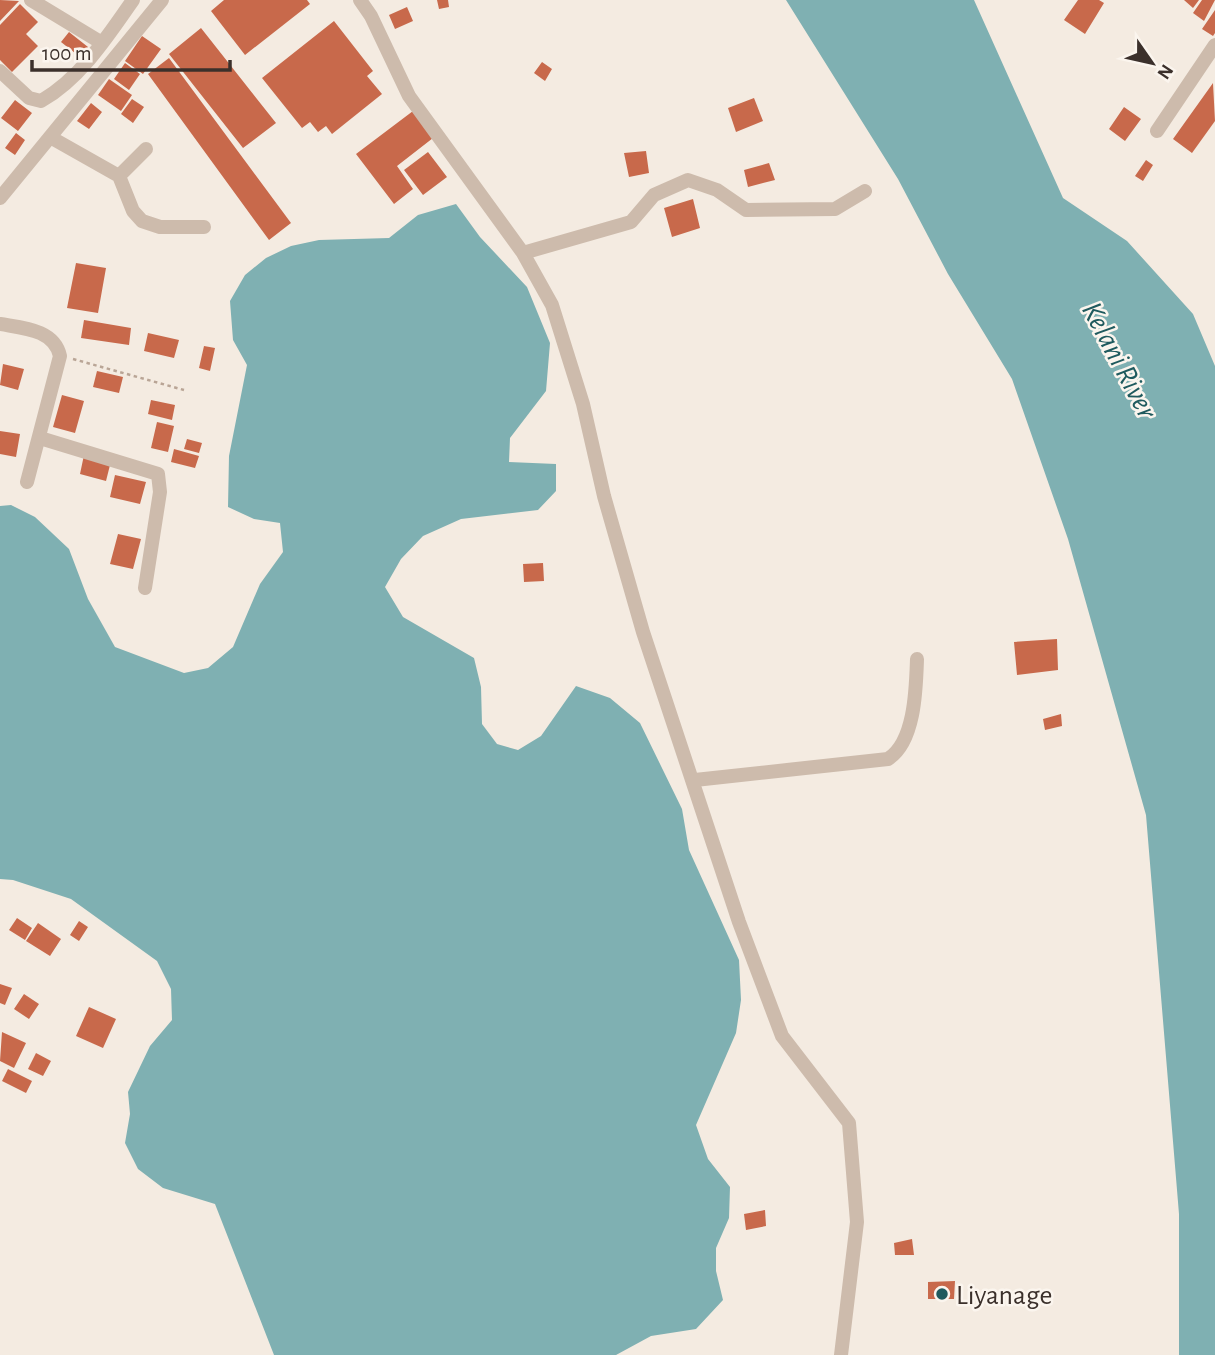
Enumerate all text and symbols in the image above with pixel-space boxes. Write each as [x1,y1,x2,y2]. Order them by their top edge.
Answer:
scale bar [32,28,229,72]
north arrow [1117,28,1187,98]
text: 100 m [42,43,92,64]
text: N [1153,61,1176,82]
water label: Kelani River [1076,297,1163,425]
place label: Liyanage [956,1282,1053,1310]
marker: Liyanage [934,1286,950,1302]

